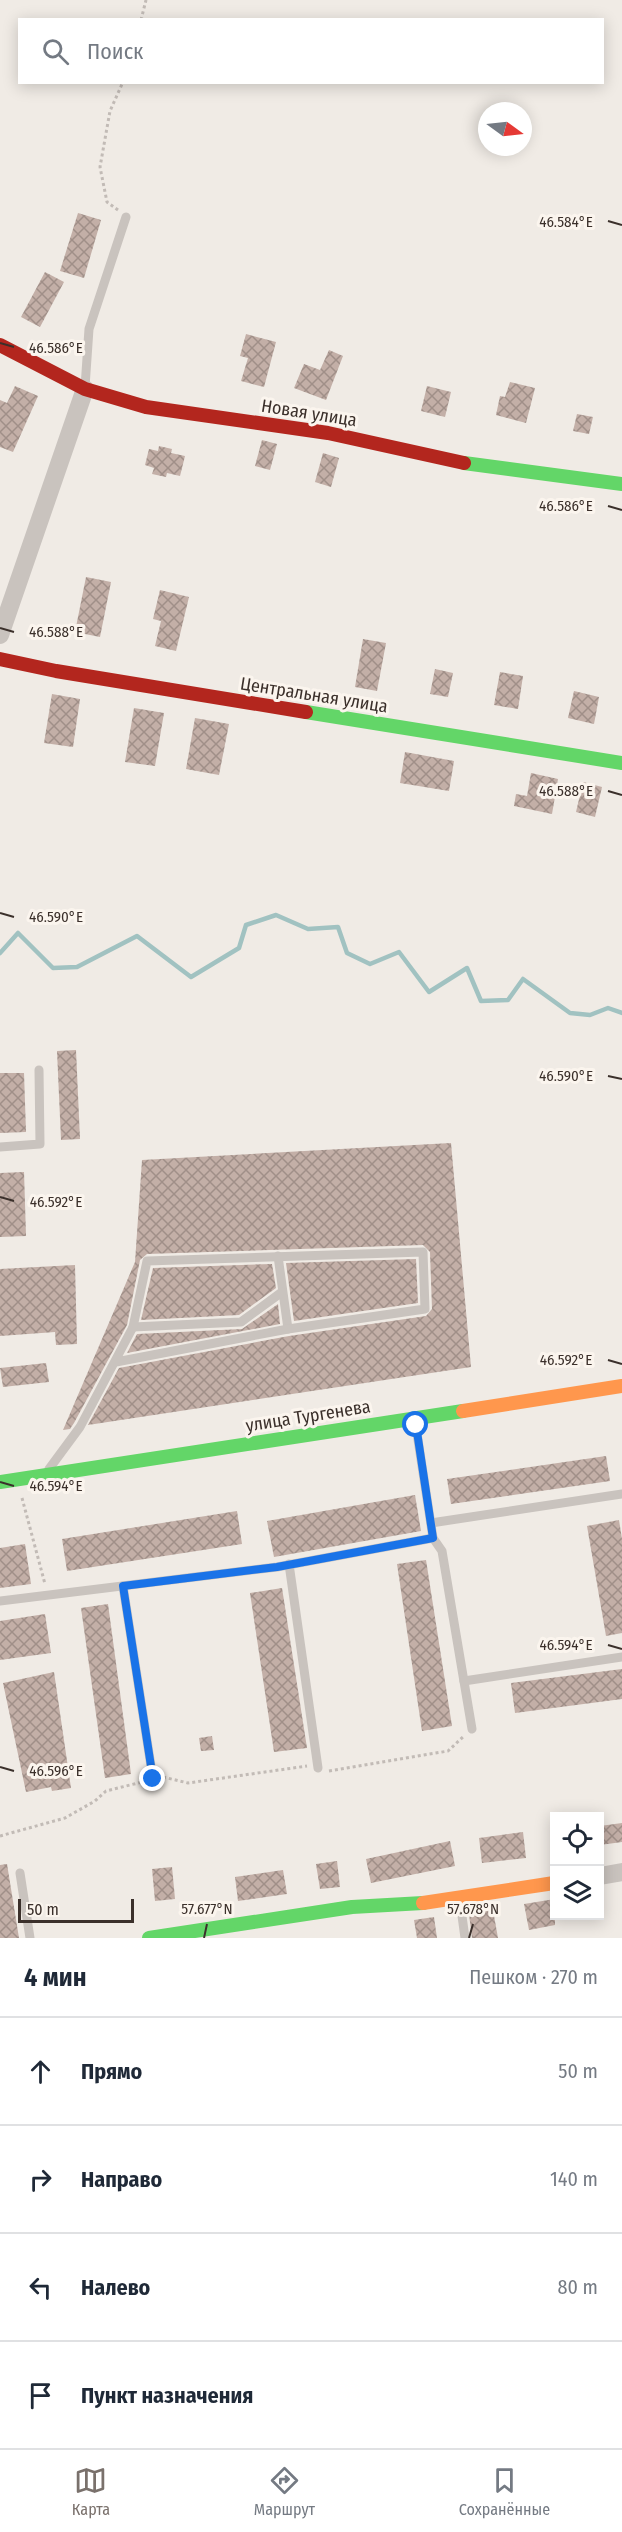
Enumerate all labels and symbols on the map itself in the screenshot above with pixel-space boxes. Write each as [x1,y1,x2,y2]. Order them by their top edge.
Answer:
north arrow [478,102,532,156]
text: 46.584°E [539,213,593,231]
text: 46.586°E [29,339,83,357]
street label: Новая улица [260,395,358,431]
text: 46.586°E [539,497,593,515]
text: 46.588°E [29,623,83,641]
street label: Центральная улица [239,672,390,718]
text: 46.588°E [539,782,593,800]
text: 46.590°E [29,908,83,926]
text: 46.590°E [539,1067,593,1085]
text: 46.592°E [30,1193,82,1211]
text: 46.592°E [540,1351,592,1369]
street label: улица Тургенева [244,1395,372,1437]
route start [402,1411,428,1437]
text: 46.594°E [29,1477,83,1495]
text: 46.594°E [539,1636,593,1654]
text: 46.596°E [29,1762,83,1780]
route end [139,1765,165,1791]
scale bar [18,1896,134,1924]
text: 57.677°N [181,1900,233,1918]
text: 57.678°N [447,1900,499,1918]

